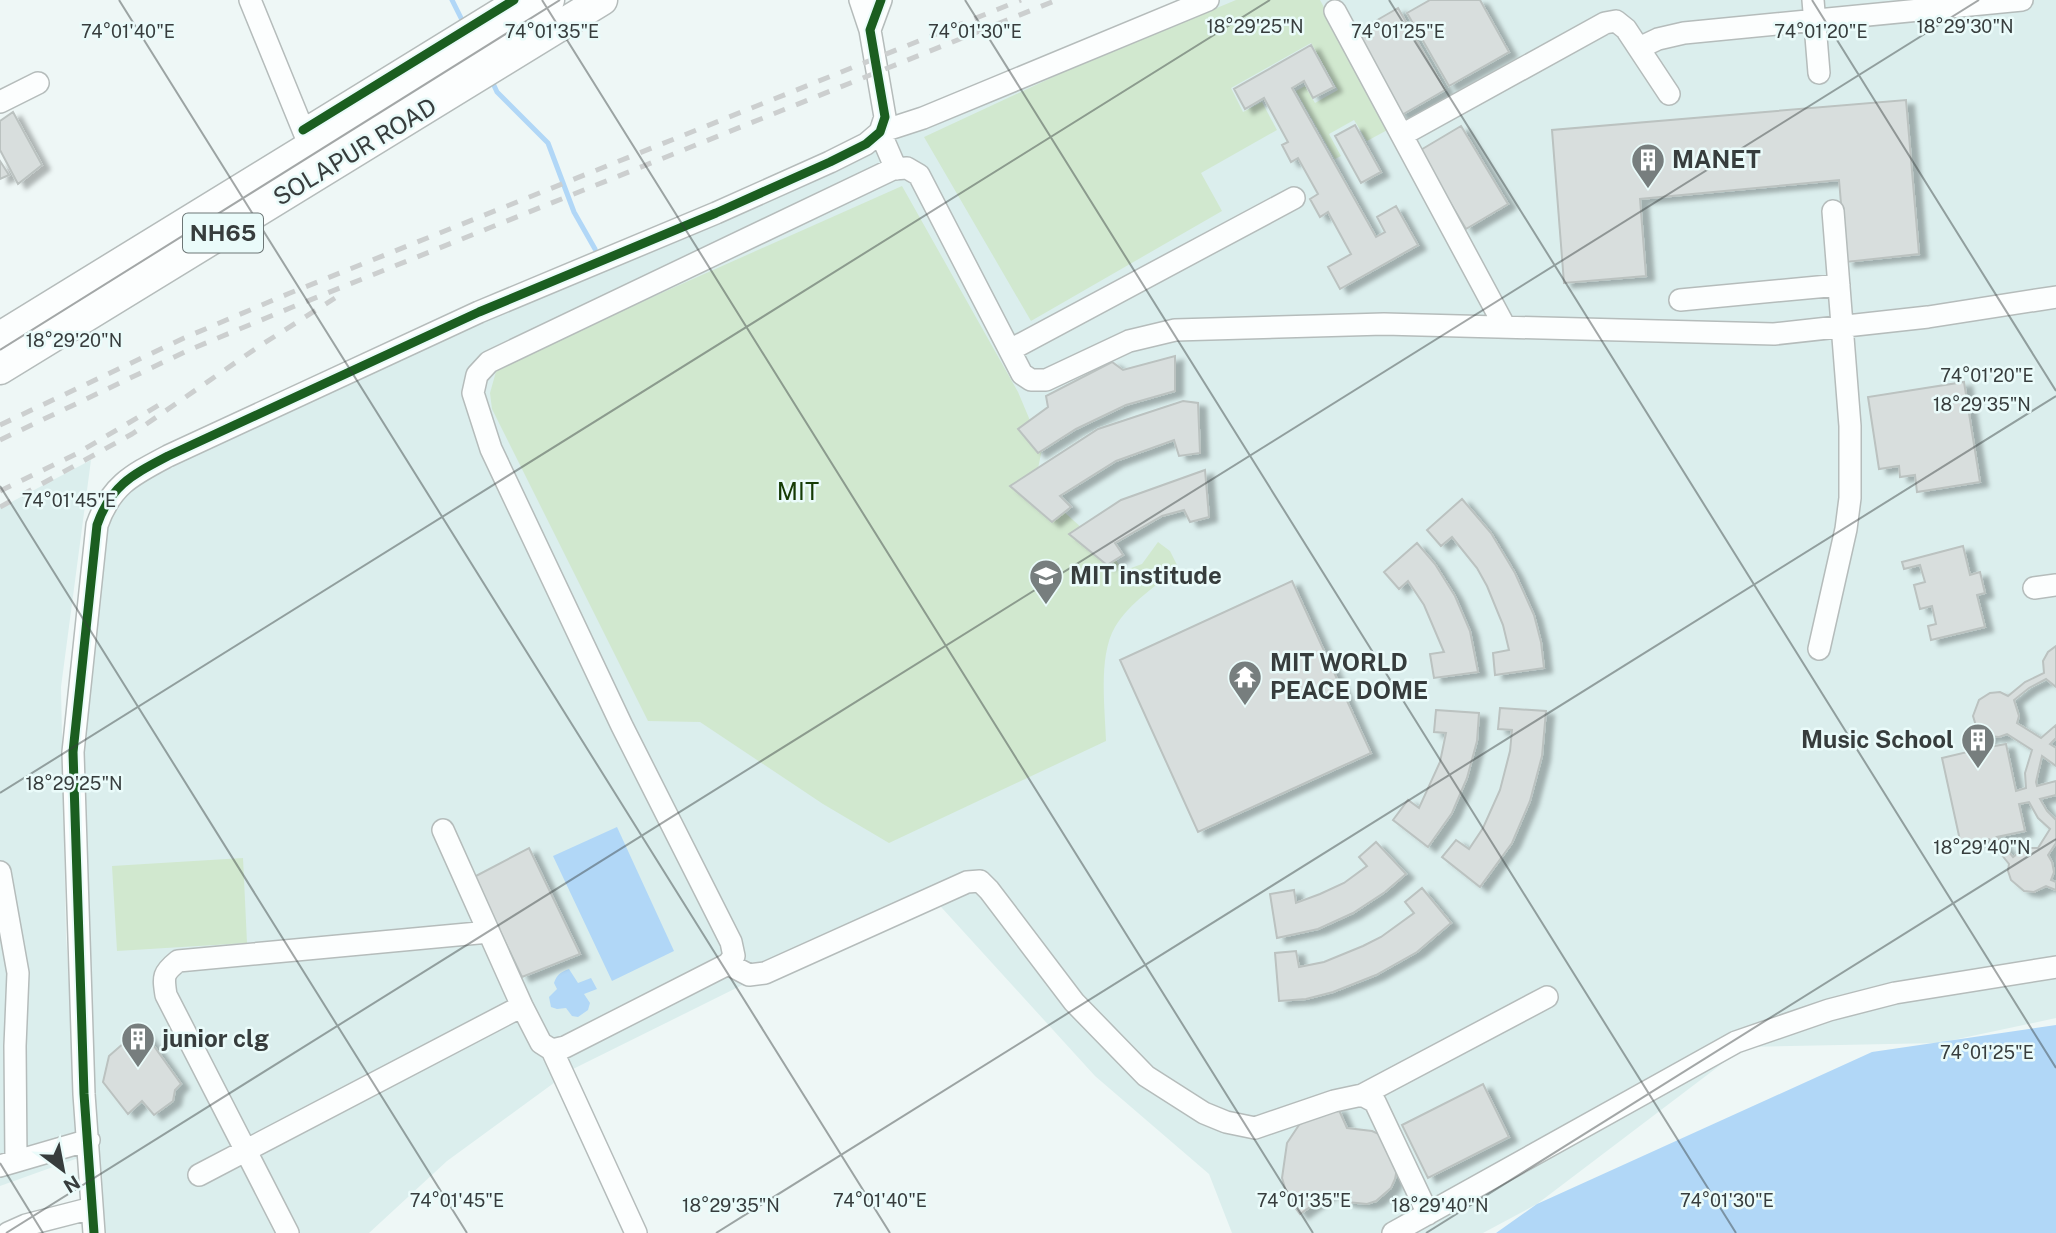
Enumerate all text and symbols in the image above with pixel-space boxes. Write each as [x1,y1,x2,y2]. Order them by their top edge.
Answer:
text: 18°29'25"N [1206,16,1304,37]
text: 18°29'30"N [1916,16,2014,37]
text: 74°01'40"E [81,21,175,42]
text: 74°01'35"E [505,21,599,42]
text: 74°01'30"E [928,21,1022,42]
text: 74°01'25"E [1351,21,1445,42]
text: 74°01'20"E [1774,21,1868,42]
street label: SOLAPUR ROAD [268,91,441,211]
building icon: MANET [1629,141,1667,190]
place label: MANET [1672,145,1761,173]
road number: NH65 [183,214,263,252]
text: 18°29'20"N [26,330,122,351]
text: 74°01'20"E [1940,365,2034,386]
text: 18°29'35"N [1933,394,2031,415]
park label: MIT [777,477,819,505]
text: 74°01'45"E [22,490,116,511]
school or university icon: MIT institude [1027,557,1065,606]
place label: MIT institude [1070,561,1222,589]
place label: MIT WORLD PEACE DOME [1270,648,1428,704]
temple icon: MIT WORLD PEACE DOME [1226,658,1264,707]
building icon: Music School [1959,721,1997,770]
place label: Music School [1801,725,1954,753]
text: 18°29'25"N [25,773,123,794]
text: 18°29'40"N [1933,837,2031,858]
building icon: junior clg [119,1020,157,1069]
place label: junior clg [161,1024,269,1052]
text: 74°01'25"E [1940,1042,2034,1063]
north arrow [28,1135,98,1205]
text: N [60,1171,84,1198]
text: 74°01'45"E [410,1190,504,1211]
text: 74°01'40"E [833,1190,927,1211]
text: 74°01'35"E [1257,1190,1351,1211]
text: 74°01'30"E [1680,1190,1774,1211]
text: 18°29'35"N [682,1195,780,1216]
text: 18°29'40"N [1391,1195,1489,1216]

